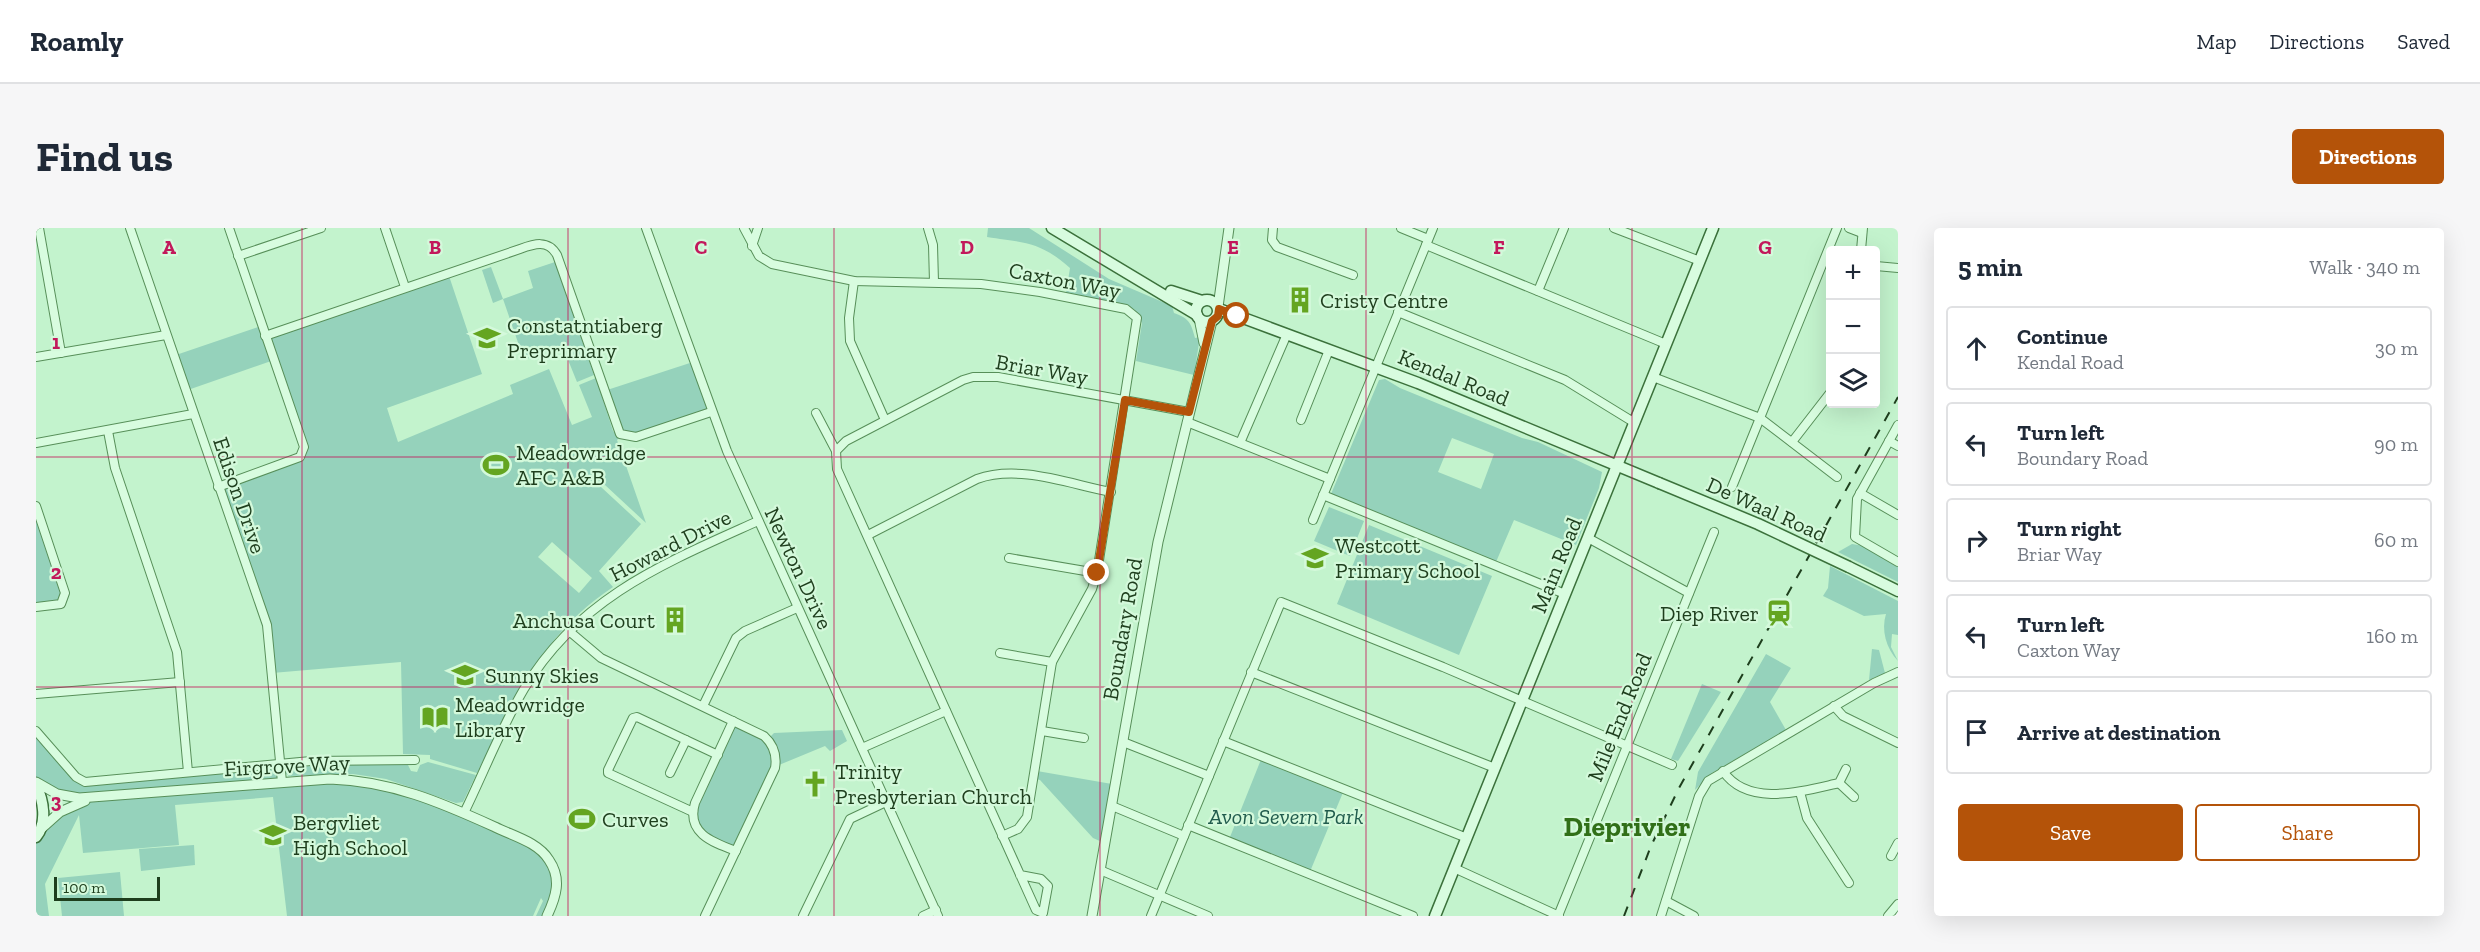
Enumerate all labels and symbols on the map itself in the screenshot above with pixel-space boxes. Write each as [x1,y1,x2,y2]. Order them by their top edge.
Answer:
text: A [162,235,176,259]
text: B [429,235,441,259]
text: C [695,235,708,259]
text: D [960,235,974,259]
text: E [1227,235,1239,259]
text: F [1493,235,1505,259]
text: G [1758,235,1772,259]
street label: Caxton Way [1007,256,1124,305]
building icon: Cristy Centre [1285,285,1315,315]
place label: Cristy Centre [1320,287,1448,314]
route start [1223,302,1249,328]
place label: Constatntiaberg Preprimary [507,312,663,364]
school or university icon: Constatntiaberg Preprimary [472,323,502,353]
text: 1 [52,330,60,354]
street label: Kendal Road [1394,343,1513,412]
street label: Briar Way [994,348,1091,391]
street label: Edison Drive [207,433,272,557]
place label: Meadowridge AFC A&B [516,439,646,491]
sports icon: Meadowridge AFC A&B [481,450,511,480]
street label: De Waal Road [1702,471,1831,548]
street label: Howard Drive [605,503,735,588]
street label: Newton Drive [759,503,839,634]
street label: Main Road [1525,513,1588,617]
place label: Westcott Primary School [1335,532,1480,584]
school or university icon: Westcott Primary School [1300,543,1330,573]
street label: Boundary Road [1097,556,1148,703]
route end [1083,559,1109,585]
text: 2 [51,560,62,584]
station icon: Diep River [1764,598,1794,628]
place label: Diep River [1660,600,1759,627]
building icon: Anchusa Court [660,605,690,635]
place label: Anchusa Court [513,607,656,634]
street label: Mile End Road [1581,649,1658,786]
school or university icon: Sunny Skies [450,660,480,690]
place label: Sunny Skies [485,662,599,689]
place label: Meadowridge Library [455,691,585,743]
library icon: Meadowridge Library [420,702,450,732]
street label: Firgrove Way [223,749,352,782]
place label: Trinity Presbyterian Church [835,758,1033,810]
church icon: Trinity Presbyterian Church [800,769,830,799]
text: 3 [51,789,62,813]
park label: Avon Severn Park [1208,803,1364,830]
sports icon: Curves [567,804,597,834]
place label: Curves [602,806,669,833]
place label: Bergvliet High School [293,809,408,861]
district label: Dieprivier [1564,810,1690,843]
school or university icon: Bergvliet High School [258,820,288,850]
scale bar [54,874,160,902]

